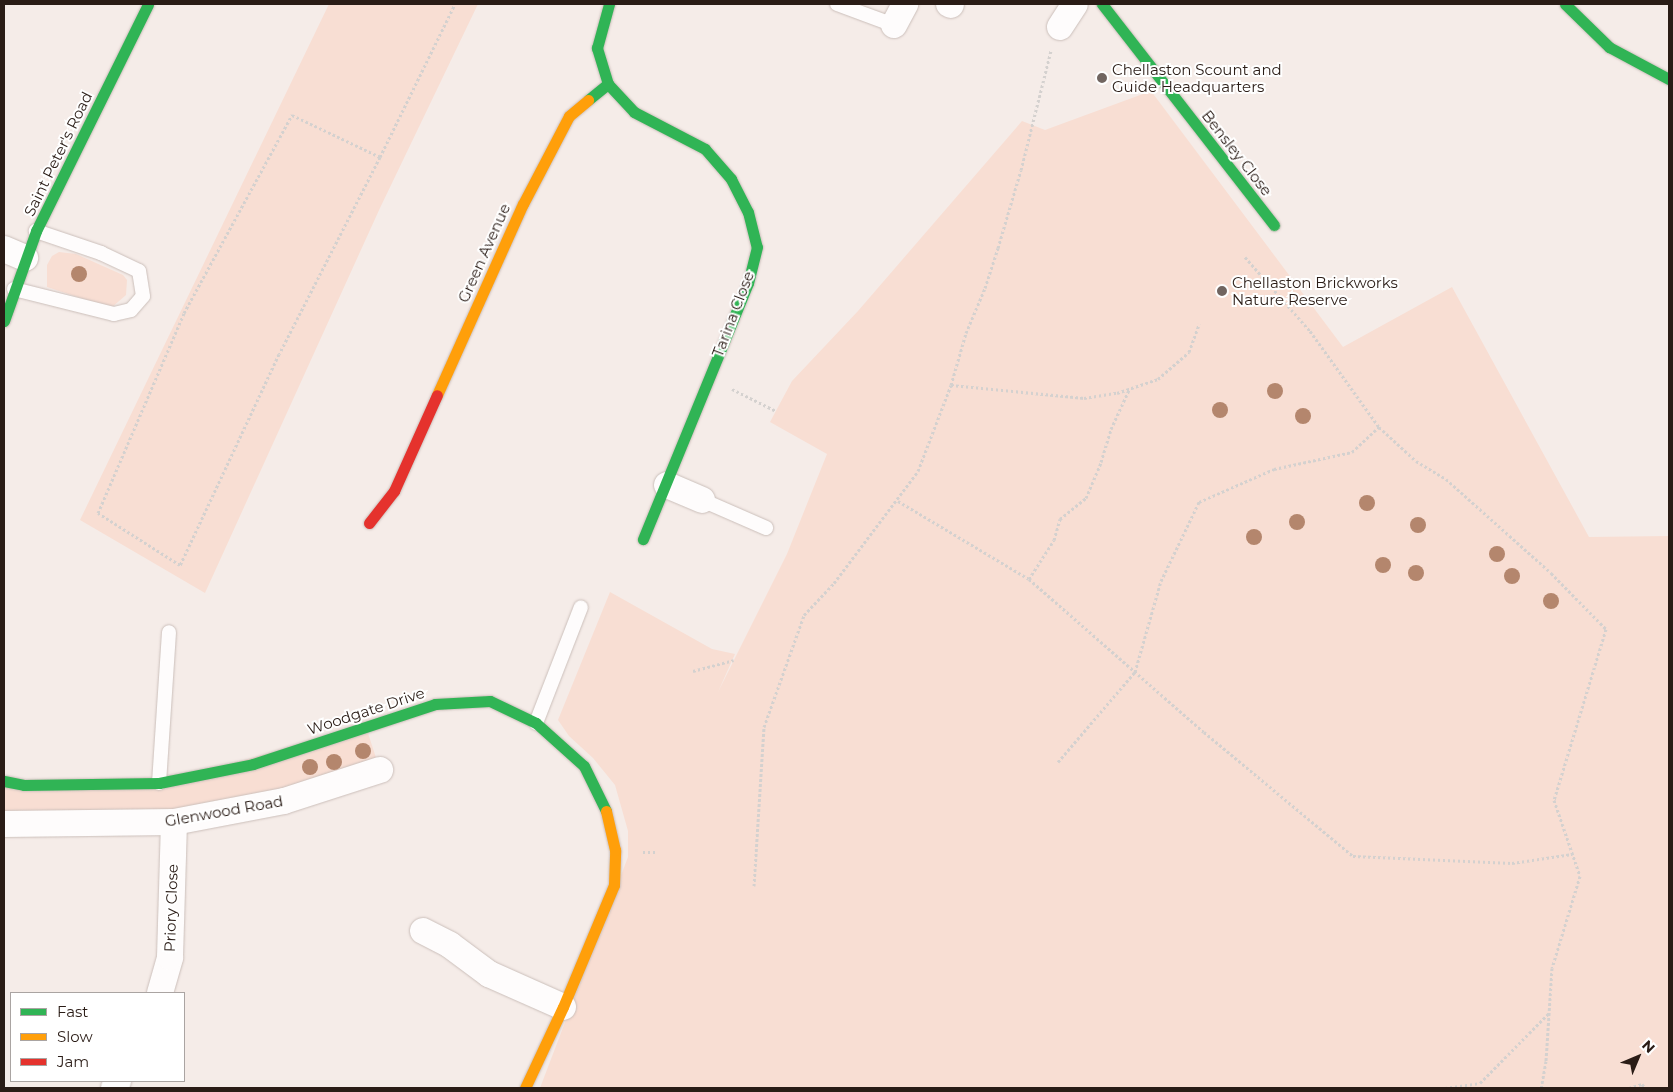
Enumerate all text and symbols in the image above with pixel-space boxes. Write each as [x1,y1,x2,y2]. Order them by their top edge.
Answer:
place label: Chellaston Scount and Guide Headquarters [1112,60,1282,95]
marker: Chellaston Scount and Guide Headquarters [1096,72,1108,84]
street label: Saint Peter's Road [20,89,96,219]
street label: Bensley Close [1198,107,1276,199]
street label: Green Avenue [454,201,514,305]
street label: Tarina Close [708,269,758,359]
place label: Chellaston Brickworks Nature Reserve [1232,273,1398,308]
marker: Chellaston Brickworks Nature Reserve [1216,285,1228,297]
street label: Woodgate Drive [305,684,427,738]
street label: Glenwood Road [163,792,285,830]
street label: Priory Close [160,864,182,952]
legend [10,992,185,1082]
text: Fast [57,1002,88,1021]
text: Slow [57,1027,93,1046]
north arrow [1613,1032,1663,1082]
text: N [1638,1036,1659,1057]
text: Jam [57,1052,89,1071]

